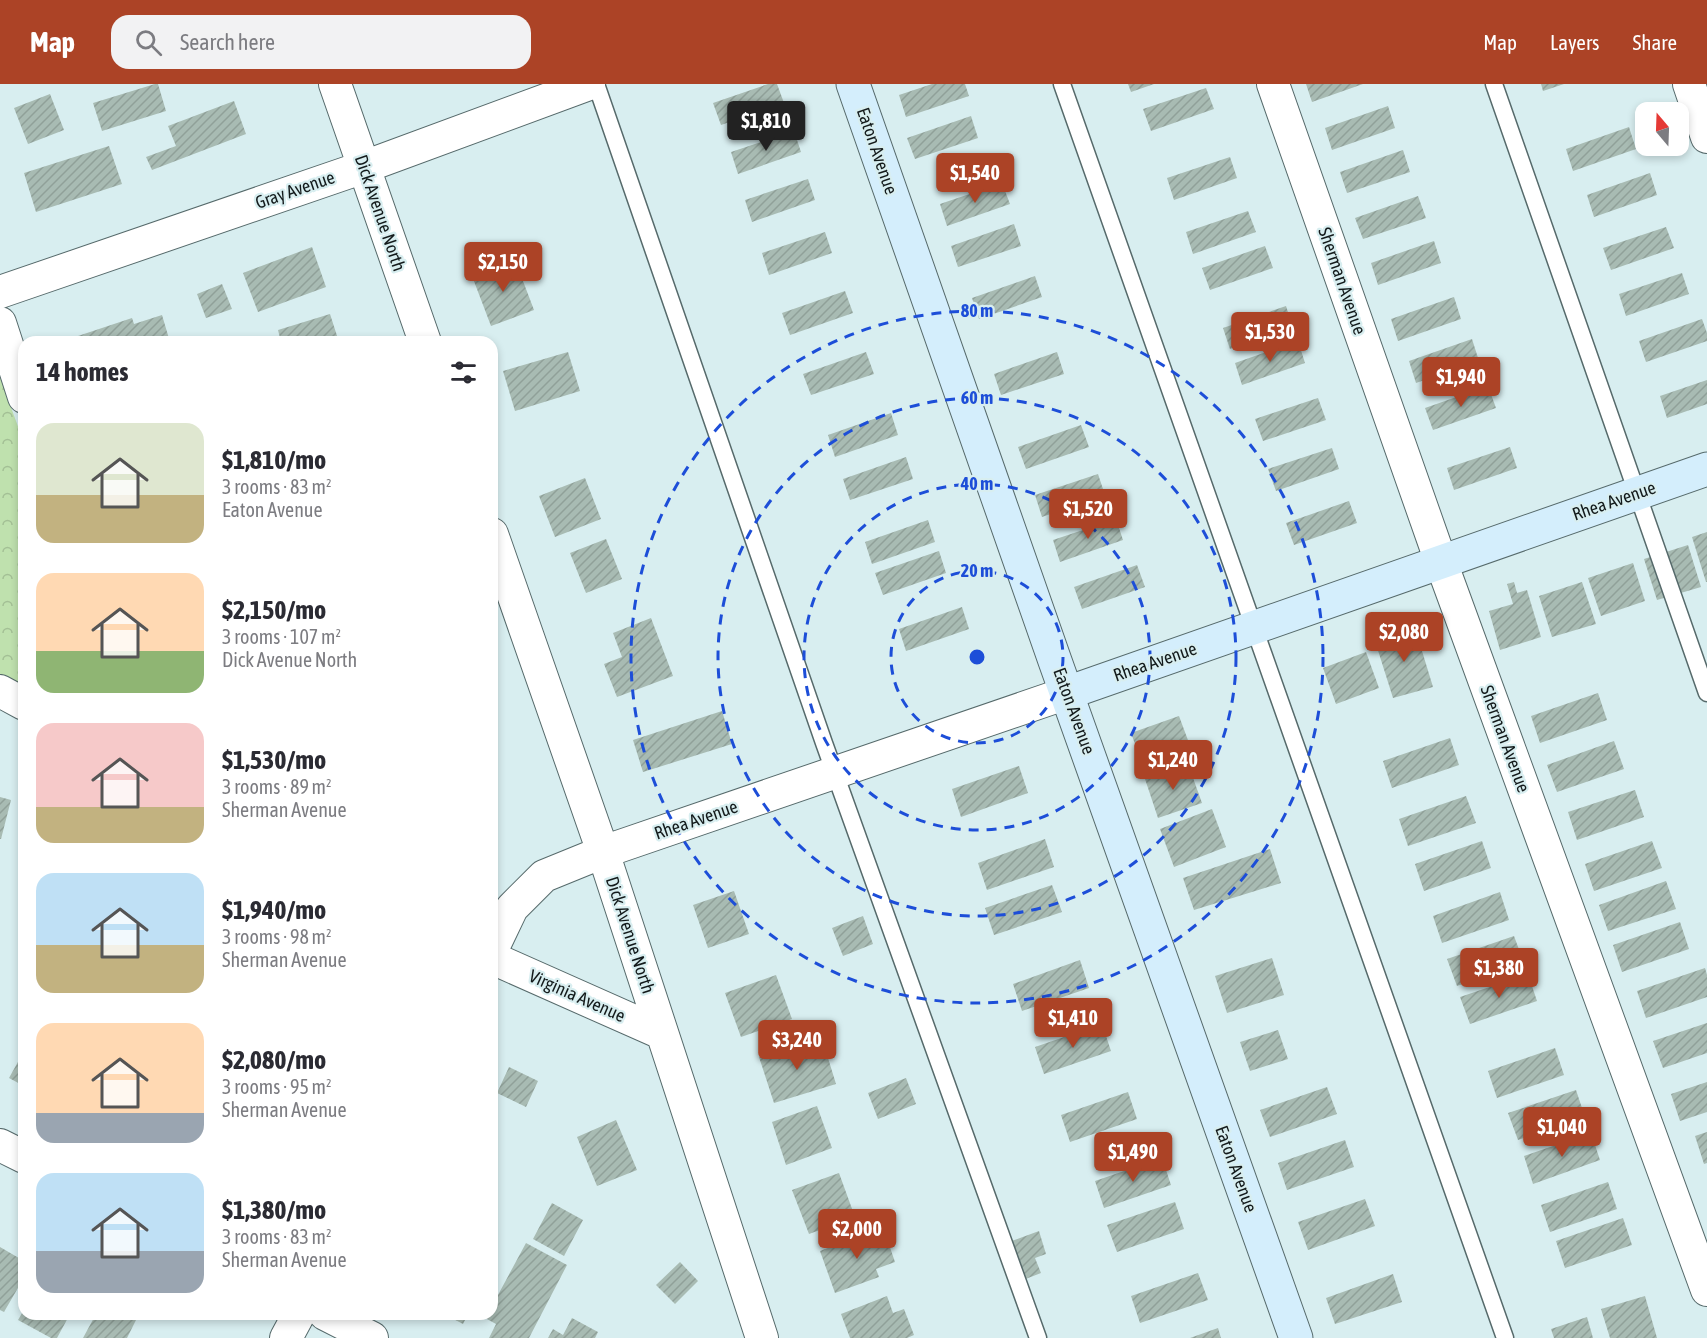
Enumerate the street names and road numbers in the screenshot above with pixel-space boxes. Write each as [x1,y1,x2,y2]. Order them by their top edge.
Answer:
street label: Eaton Avenue [853,105,902,197]
street label: Dick Avenue North [351,152,410,274]
street label: Gray Avenue [252,166,337,213]
street label: Sherman Avenue [1314,224,1371,337]
street label: Rhea Avenue [1569,477,1658,525]
street label: Rhea Avenue [1110,638,1199,686]
street label: Eaton Avenue [1049,665,1100,757]
street label: Sherman Avenue [1476,683,1535,795]
street label: Rhea Avenue [651,796,740,844]
street label: Dick Avenue North [602,874,659,996]
street label: Virginia Avenue [526,965,629,1026]
street label: Eaton Avenue [1211,1123,1262,1215]

